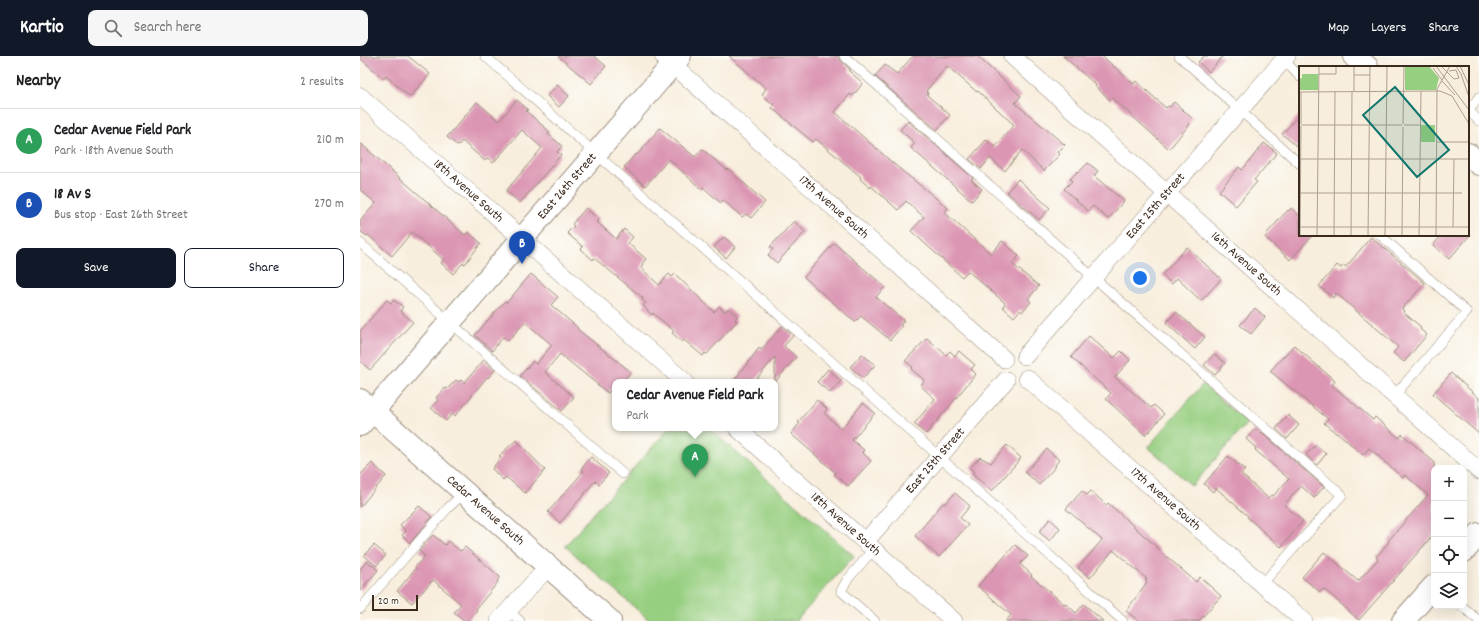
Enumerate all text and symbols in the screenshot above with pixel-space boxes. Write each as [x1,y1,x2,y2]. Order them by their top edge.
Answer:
search box [88,10,368,46]
text: Kartio [20,15,64,42]
icon: search [102,17,124,39]
text: Search here [134,17,201,39]
text: Map [1328,18,1349,38]
text: Layers [1371,18,1406,38]
text: Share [1428,18,1459,38]
inset map [1299,66,1469,236]
text: Nearby [16,70,60,94]
text: 2 results [300,73,344,92]
text: Cedar Avenue Field Park [54,120,191,142]
text: A [25,131,33,150]
text: 210 m [316,131,344,150]
text: Park · 18th Avenue South [54,142,173,161]
street label: East 26th Street [533,149,602,224]
street label: 18th Avenue South [429,155,508,227]
street label: East 25th Street [1122,169,1190,243]
street label: 17th Avenue South [794,171,873,244]
text: 18 Av S [54,184,91,206]
text: B [26,195,32,214]
text: 270 m [314,195,344,214]
text: Bus stop · East 26th Street [54,206,188,225]
street label: 16th Avenue South [1206,227,1286,301]
pin: B [509,231,535,264]
button: Save [16,248,176,288]
button: Share [184,248,344,288]
your location [1130,268,1150,288]
popup [612,379,778,431]
text: Cedar Avenue Field Park [626,385,764,407]
text: Park [626,407,649,426]
street label: East 25th Street [901,424,970,498]
pin: A [682,444,708,477]
street label: 17th Avenue South [1126,463,1205,536]
map controls [1431,465,1467,609]
button: + [1431,465,1467,501]
street label: Cedar Avenue South [442,471,528,550]
street label: 18th Avenue South [806,488,885,561]
button: − [1431,501,1467,537]
button: locate [1431,537,1467,573]
button: layers [1431,573,1467,609]
scale bar [372,593,418,612]
text: 20 m [378,594,399,610]

